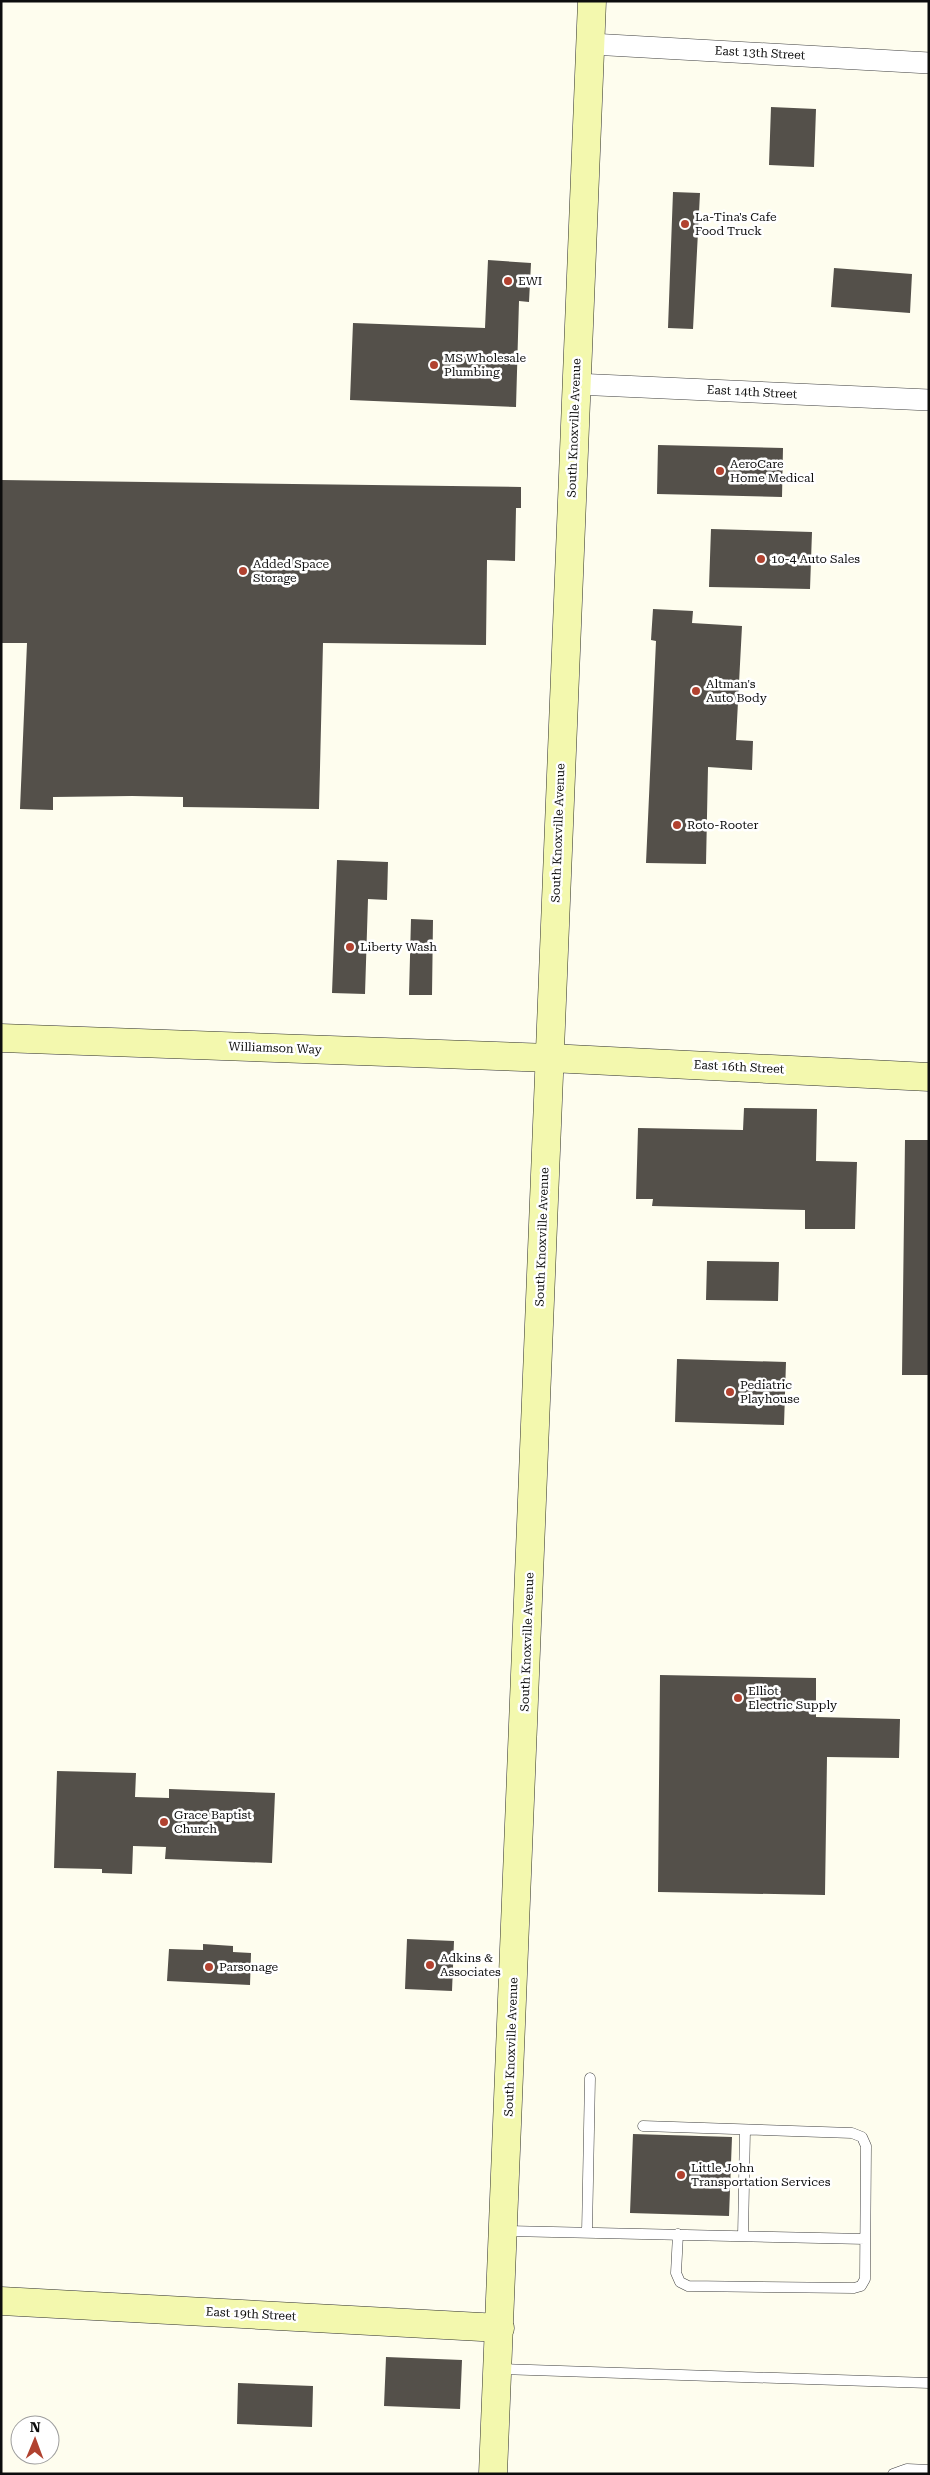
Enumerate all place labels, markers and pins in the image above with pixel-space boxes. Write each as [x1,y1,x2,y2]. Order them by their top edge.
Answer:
place label: La-Tina's Cafe Food Truck [695,210,777,238]
marker: La-Tina's Cafe Food Truck [679,218,691,230]
place label: EWI [518,274,542,288]
marker: EWI [502,275,514,287]
place label: MS Wholesale Plumbing [444,351,527,379]
marker: MS Wholesale Plumbing [428,359,440,371]
place label: AeroCare Home Medical [730,457,815,485]
marker: AeroCare Home Medical [714,465,726,477]
place label: 10-4 Auto Sales [771,552,860,566]
marker: 10-4 Auto Sales [755,553,767,565]
place label: Added Space Storage [253,557,329,585]
marker: Added Space Storage [237,565,249,577]
place label: Altman's Auto Body [706,677,768,705]
marker: Altman's Auto Body [690,685,702,697]
place label: Roto-Rooter [687,818,758,832]
marker: Roto-Rooter [671,819,683,831]
place label: Liberty Wash [360,940,437,954]
marker: Liberty Wash [344,941,356,953]
place label: Pediatric Playhouse [740,1378,800,1406]
marker: Pediatric Playhouse [724,1386,736,1398]
place label: Elliot Electric Supply [748,1684,838,1712]
marker: Elliot Electric Supply [732,1692,744,1704]
place label: Grace Baptist Church [174,1808,252,1836]
marker: Grace Baptist Church [158,1816,170,1828]
place label: Adkins & Associates [440,1951,501,1979]
marker: Adkins & Associates [424,1959,436,1971]
place label: Parsonage [219,1960,279,1974]
marker: Parsonage [203,1961,215,1973]
place label: Little John Transportation Services [691,2161,831,2189]
marker: Little John Transportation Services [675,2169,687,2181]

